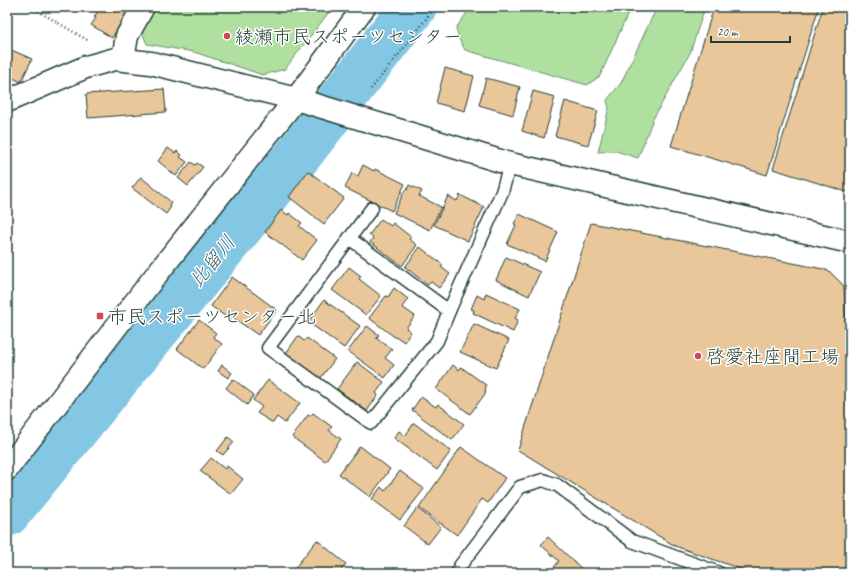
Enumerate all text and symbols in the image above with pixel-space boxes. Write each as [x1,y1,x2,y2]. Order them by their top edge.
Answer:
scale bar [711,18,790,44]
text: 20 m [717,24,739,40]
place label: 綾瀬市民スポーツセンター [235,25,462,49]
marker: 綾瀬市民スポーツセンター [222,31,232,41]
water label: 比留川 [184,230,241,292]
place label: 市民スポーツセンター北 [108,305,316,329]
marker: 市民スポーツセンター北 [95,311,105,321]
place label: 啓愛社座間工場 [706,345,839,369]
marker: 啓愛社座間工場 [693,351,703,361]

